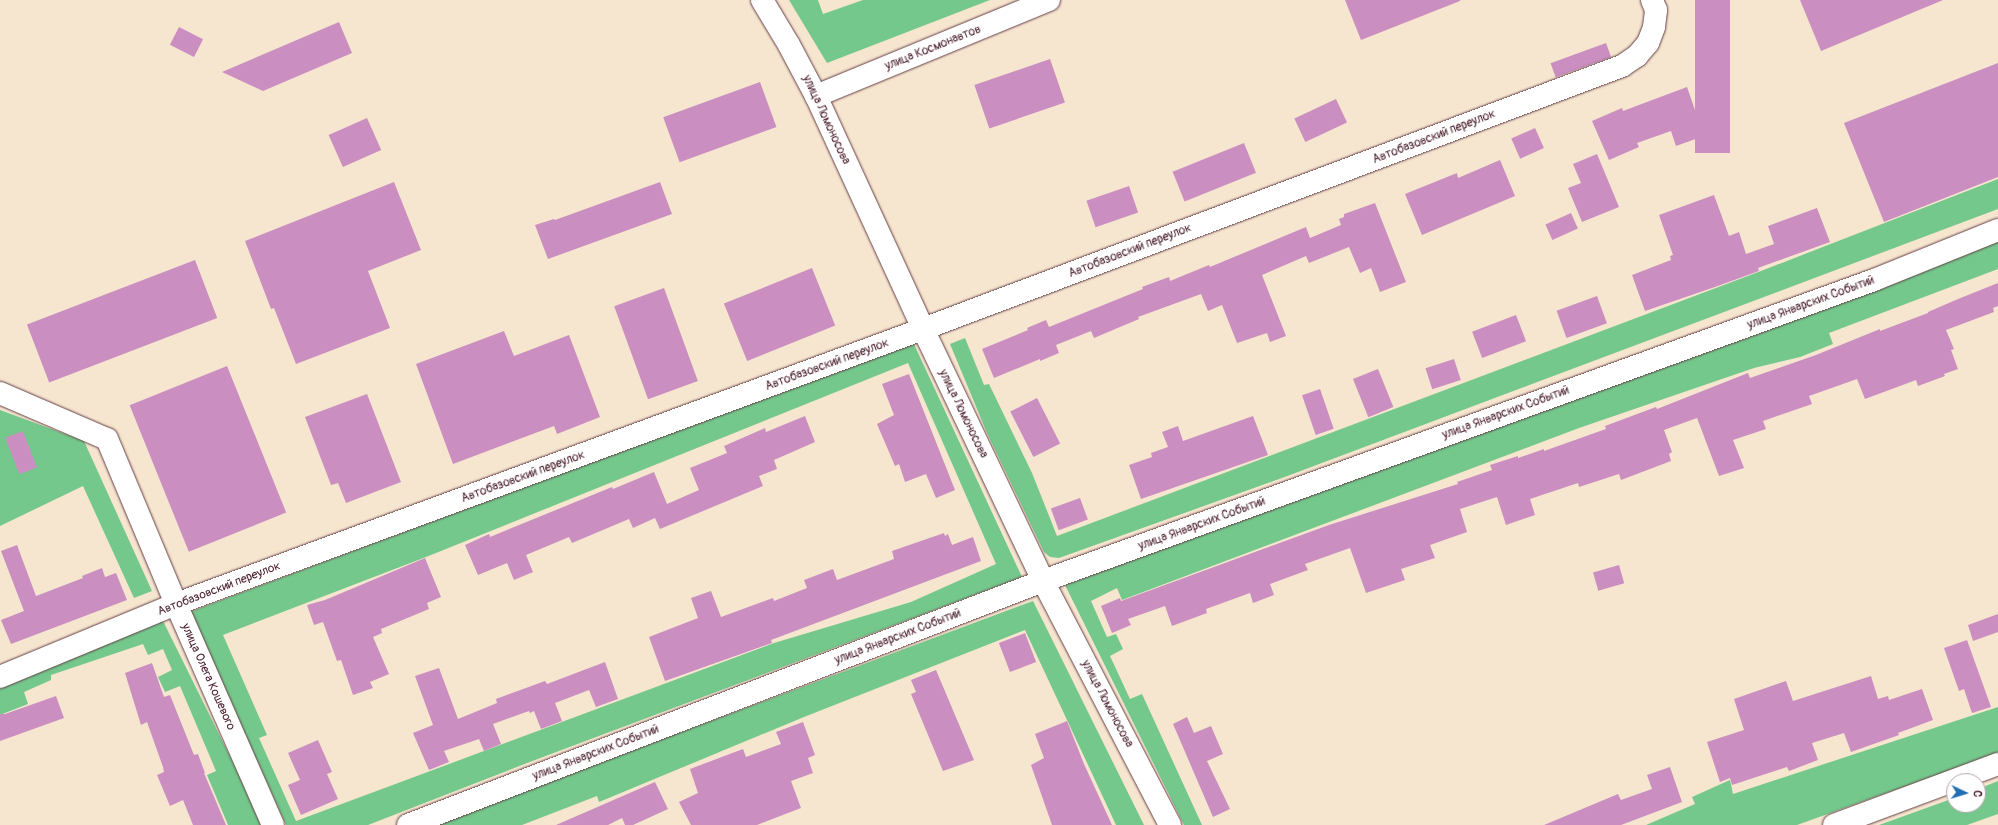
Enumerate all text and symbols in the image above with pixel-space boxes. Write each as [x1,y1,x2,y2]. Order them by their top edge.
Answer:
street label: улица Космонавтов [883,22,983,74]
street label: улица Ломоносова [799,73,853,167]
street label: Автобазовский переулок [1371,107,1497,167]
street label: Автобазовский переулок [1067,221,1193,281]
street label: улица Январских Событий [1745,273,1877,333]
street label: Автобазовский переулок [763,336,891,394]
street label: улица Ломоносова [935,367,991,461]
street label: улица Январских Событий [1440,383,1572,443]
street label: Автобазовский переулок [459,448,587,506]
street label: улица Январских Событий [1136,494,1268,554]
street label: Автобазовский переулок [156,559,282,619]
street label: улица Январских Событий [833,606,963,668]
street label: улица Олега Кошевого [178,621,238,733]
street label: улица Ломоносова [1078,658,1136,750]
street label: улица Январских Событий [531,722,661,784]
north arrow [1946,773,1986,813]
text: С [1971,790,1984,798]

